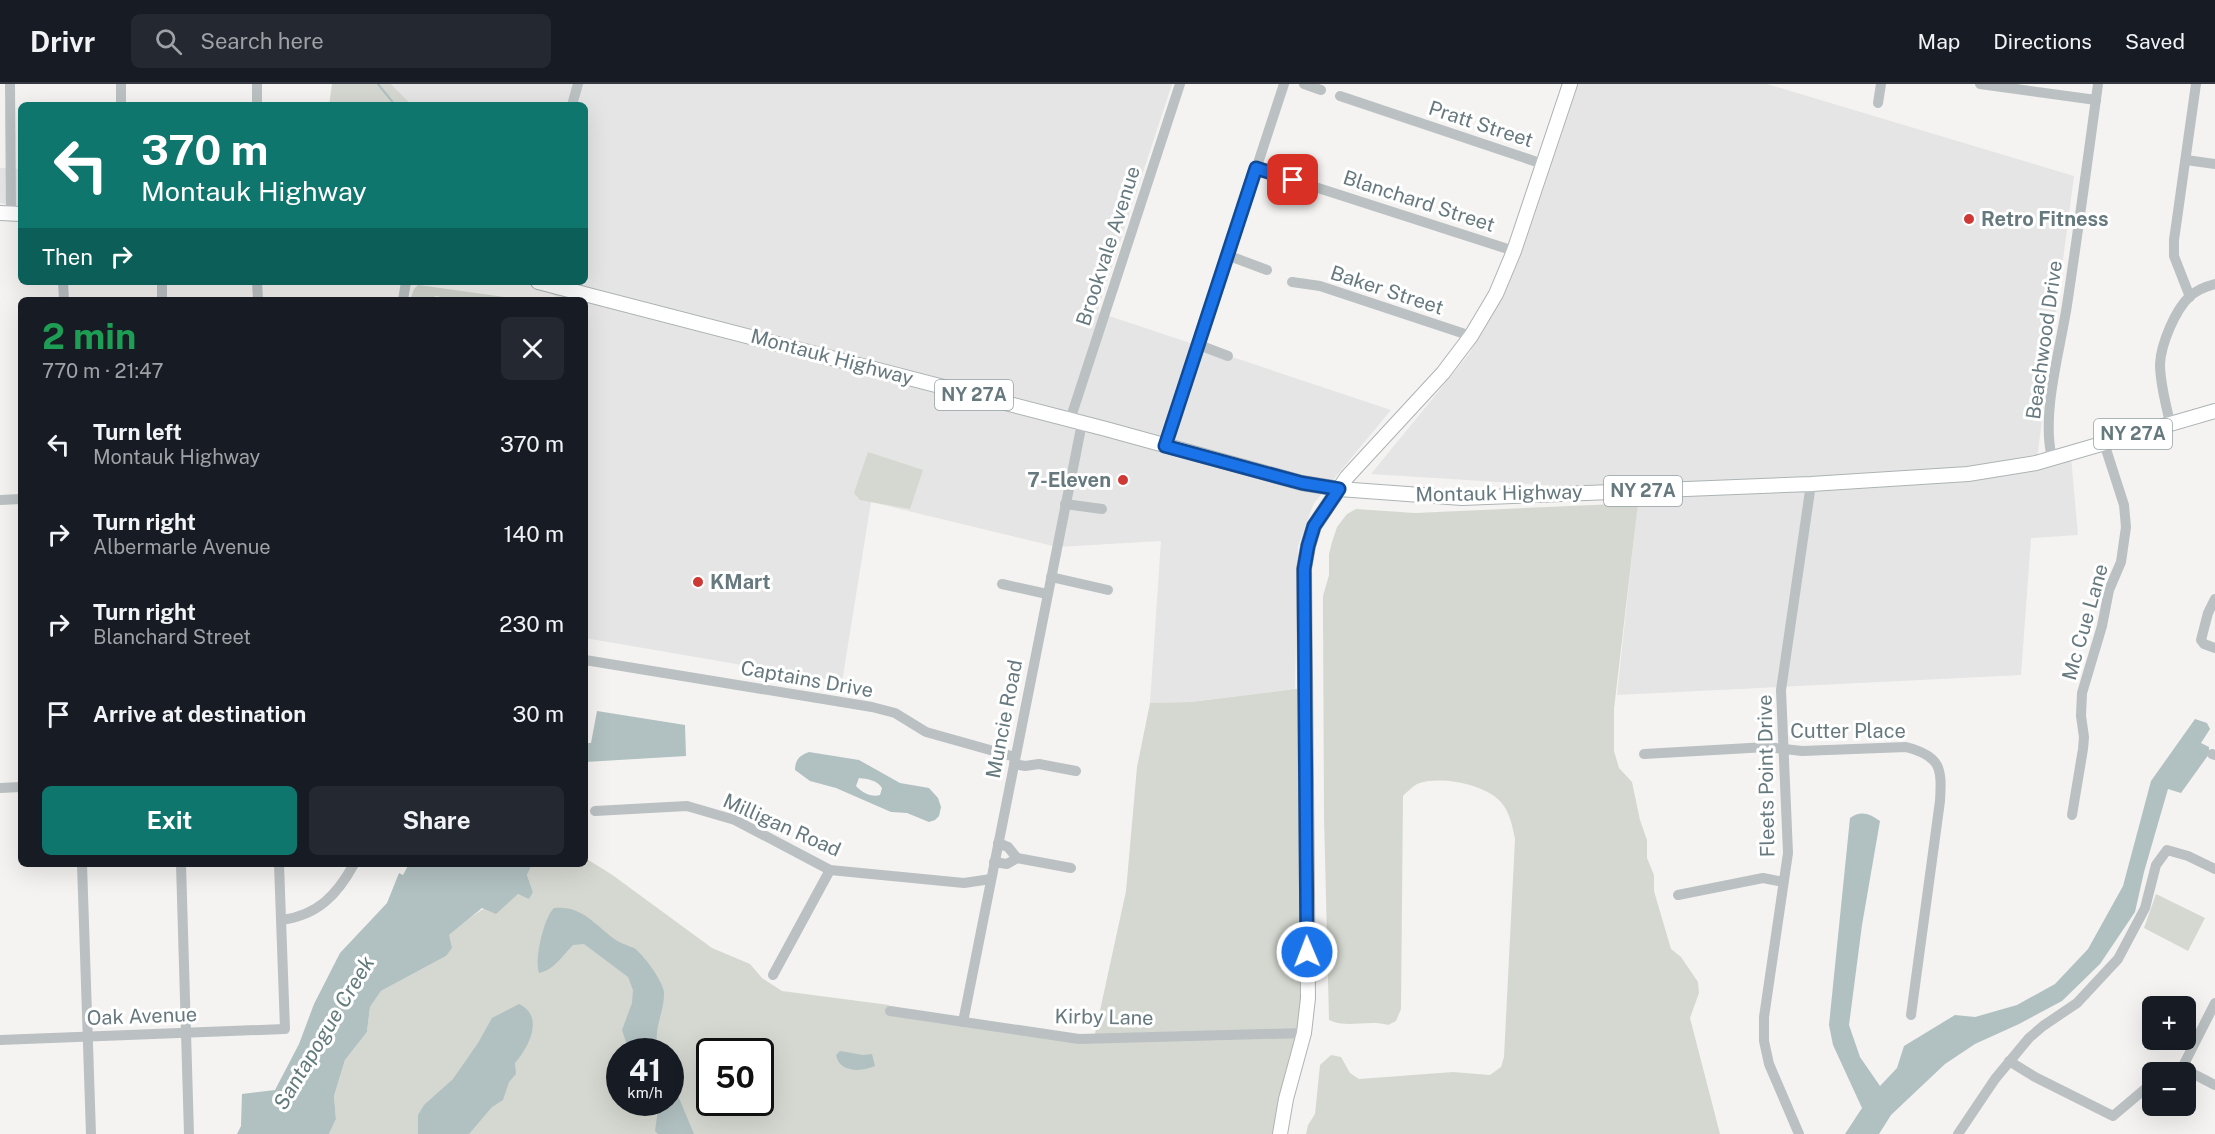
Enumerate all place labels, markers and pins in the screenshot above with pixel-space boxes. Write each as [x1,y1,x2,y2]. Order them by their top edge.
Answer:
pin [1267,154,1318,205]
place label: Retro Fitness [1981,207,2109,231]
marker: Retro Fitness [1962,212,1976,226]
place label: 7-Eleven [1027,468,1111,492]
marker: 7-Eleven [1116,473,1130,487]
place label: KMart [710,570,770,594]
marker: KMart [691,575,705,589]

